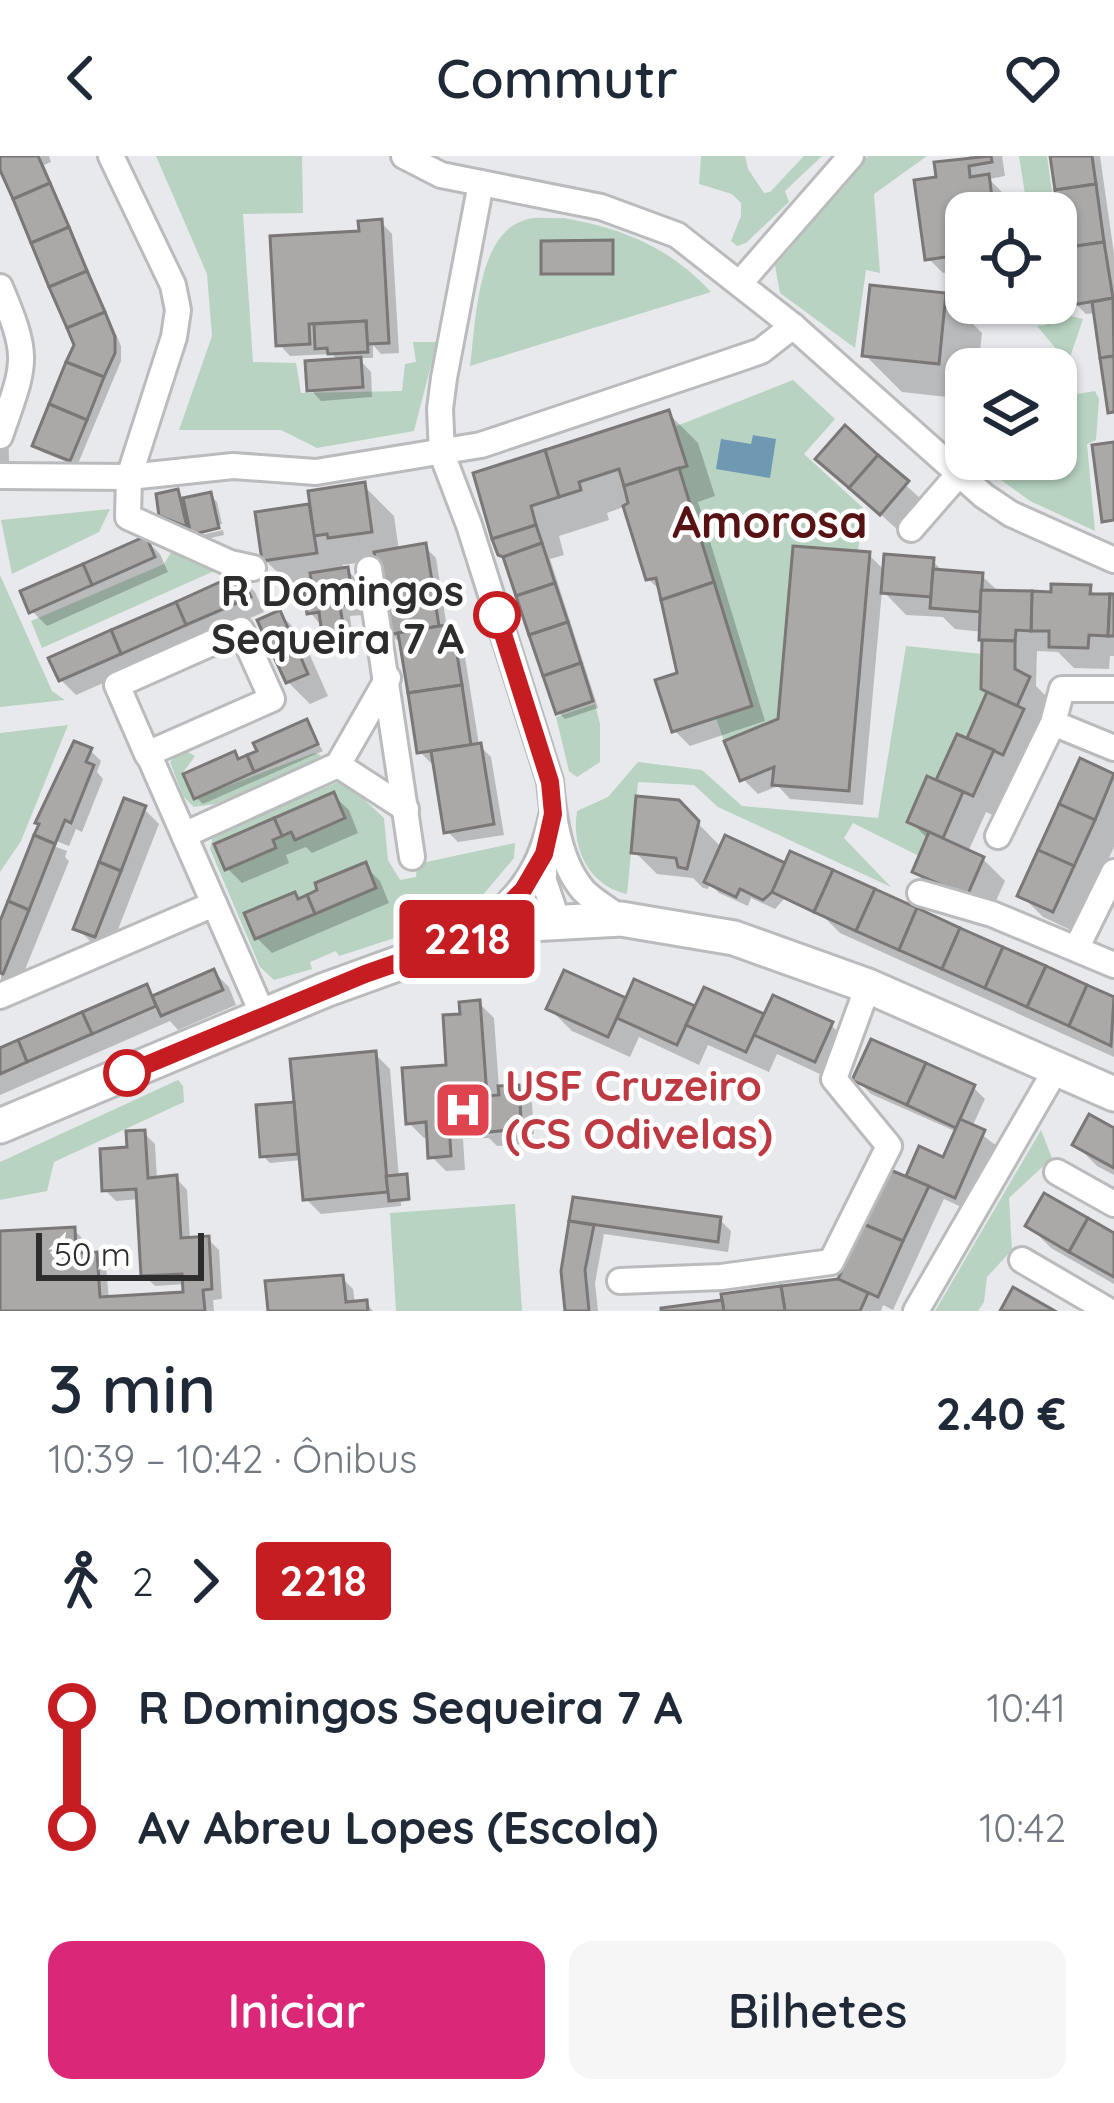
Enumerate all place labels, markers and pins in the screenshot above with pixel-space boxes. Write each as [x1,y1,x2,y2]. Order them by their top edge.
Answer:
place label: R Domingos Sequeira 7 A [211,564,464,665]
marker: R Domingos Sequeira 7 A [475,593,519,637]
unlabelled marker [105,1051,149,1095]
place label: USF Cruzeiro (CS Odivelas) [505,1059,773,1160]
hospital icon: USF Cruzeiro (CS Odivelas) [432,1079,494,1141]

